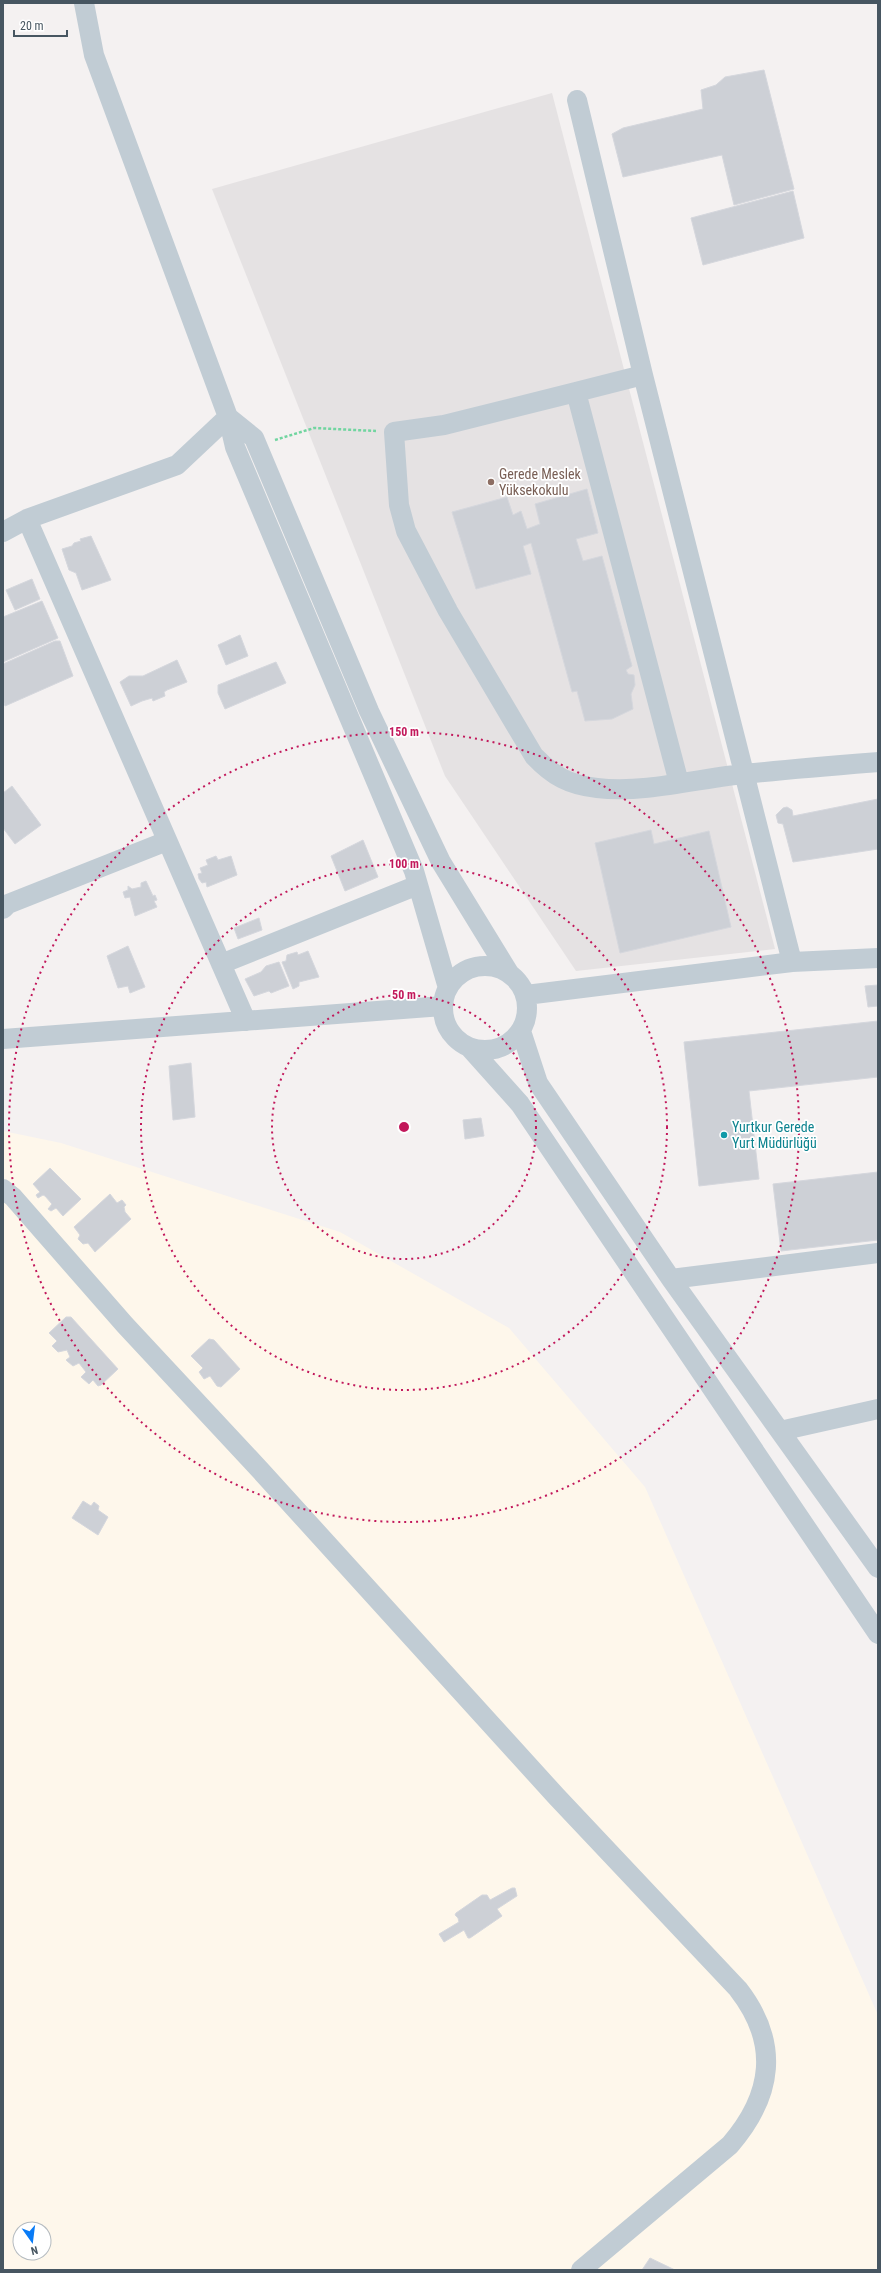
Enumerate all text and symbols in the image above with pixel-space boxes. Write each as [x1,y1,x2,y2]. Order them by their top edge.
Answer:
scale bar [14,12,67,38]
text: 20 m [20,19,44,33]
place label: Gerede Meslek Yüksekokulu [499,466,582,498]
marker: Gerede Meslek Yüksekokulu [486,477,496,487]
text: 150 m [389,725,419,739]
text: 100 m [389,857,419,871]
text: 50 m [392,988,416,1002]
place label: Yurtkur Gerede Yurt Müdürlüğü [732,1119,817,1151]
centre of rings [397,1120,411,1134]
marker: Yurtkur Gerede Yurt Müdürlüğü [719,1130,729,1140]
north arrow [12,2221,52,2261]
text: N [29,2243,39,2257]

